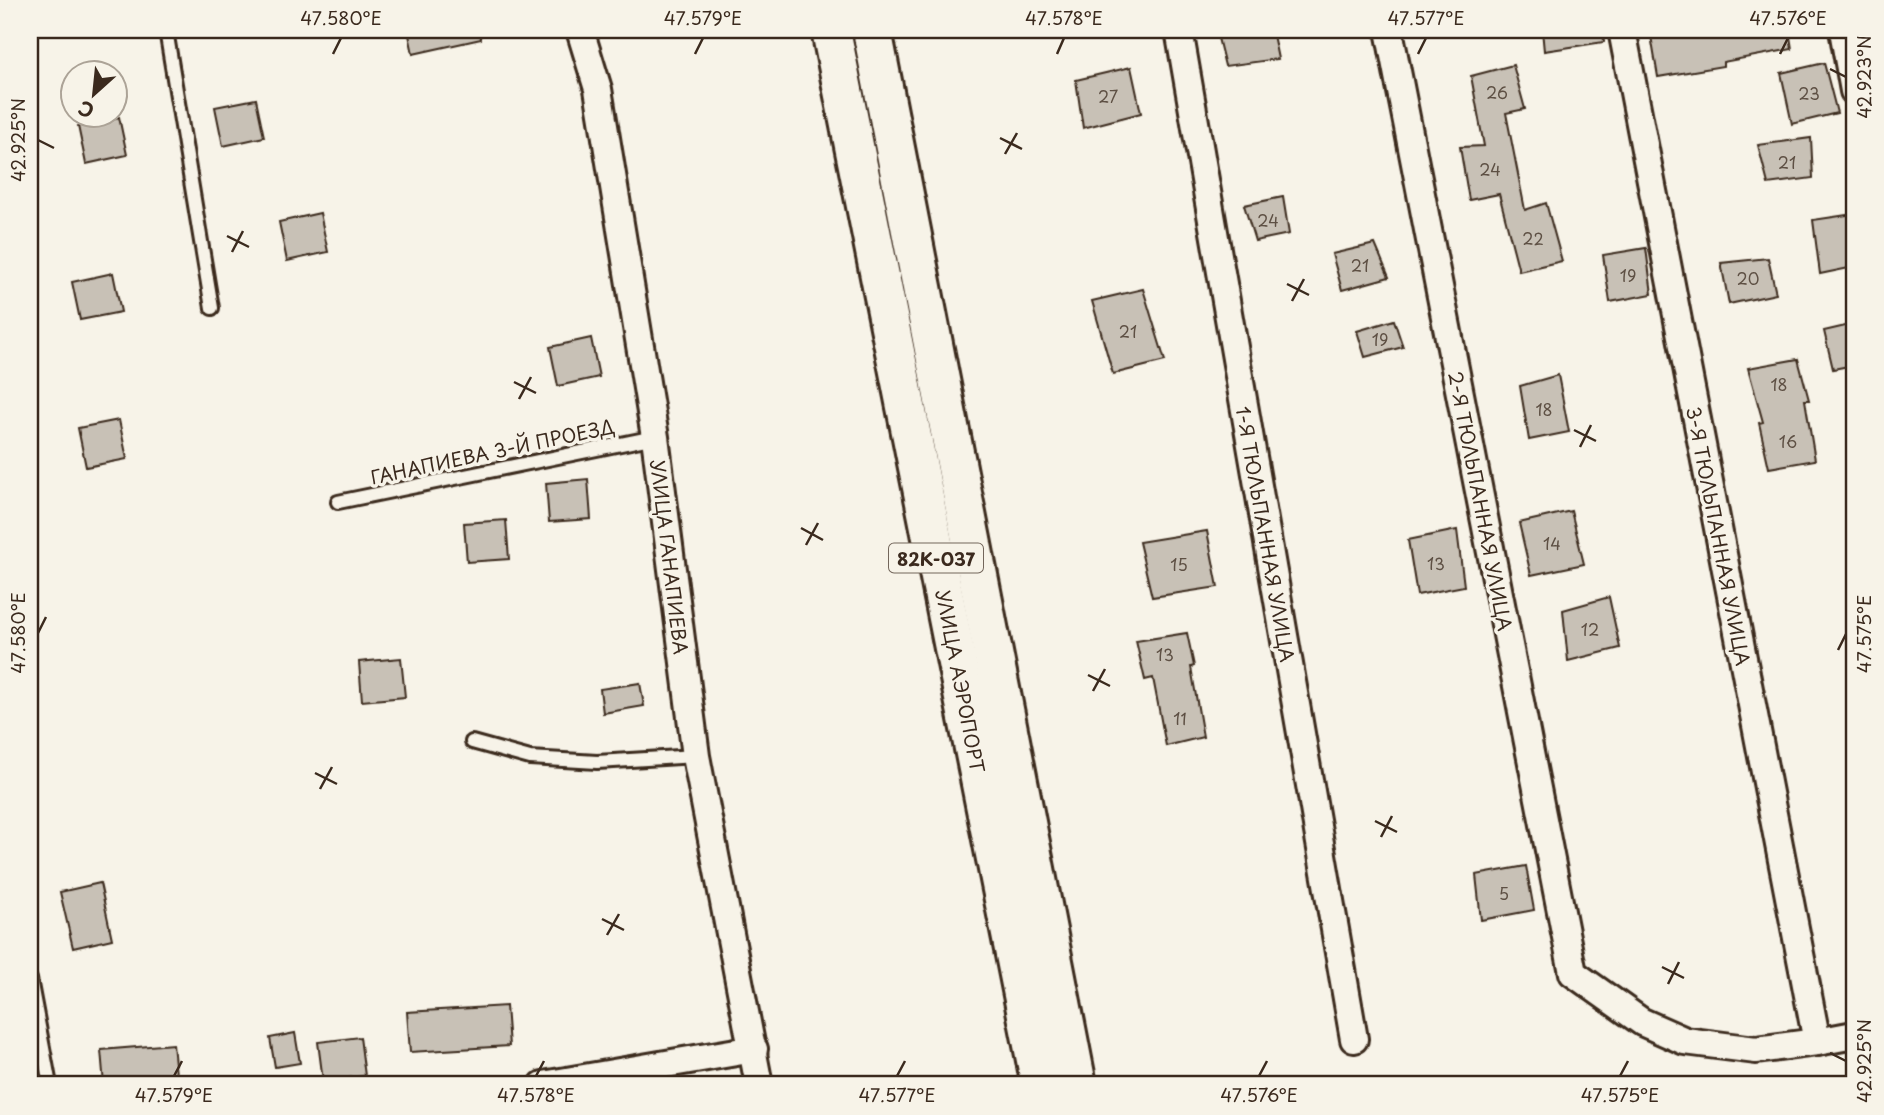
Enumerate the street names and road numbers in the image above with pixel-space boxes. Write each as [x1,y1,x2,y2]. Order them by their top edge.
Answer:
street label: 2-Я ТЮЛЬПАННАЯ УЛИЦА [1442,369,1520,633]
street label: 1-Я ТЮЛЬПАННАЯ УЛИЦА [1230,404,1302,664]
street label: 3-Я ТЮЛЬПАННАЯ УЛИЦА [1680,404,1758,668]
street label: ГАНАПИЕВА 3-Й ПРОЕЗД [368,411,617,491]
street label: УЛИЦА ГАНАПИЕВА [644,458,696,656]
road number: 82К-037 [889,544,983,572]
street label: УЛИЦА АЭРОПОРТ [930,587,992,775]

